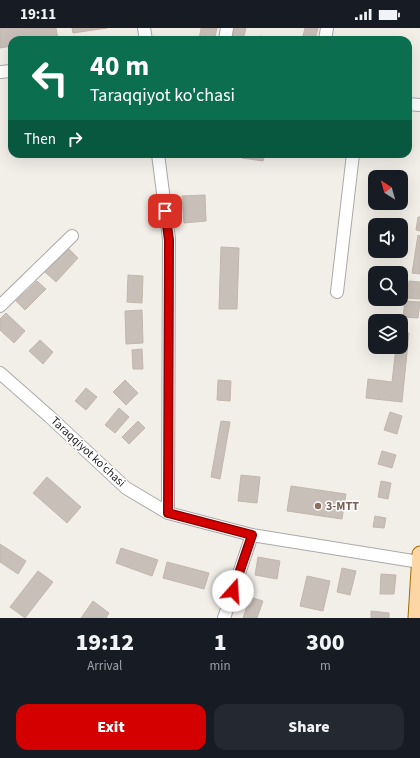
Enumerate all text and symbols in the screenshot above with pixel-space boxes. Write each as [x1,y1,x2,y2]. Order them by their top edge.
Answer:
text: 19:11 [20,4,56,25]
text: 40 m [90,46,149,86]
icon: left [24,52,76,104]
text: Taraqqiyot ko'chasi [90,83,235,108]
icon: right [64,128,86,150]
text: Then [24,129,56,150]
north arrow [368,170,408,210]
map controls [368,170,408,354]
pin [148,194,182,228]
icon: arrive [154,200,176,222]
button: sound [368,218,408,258]
button: search [368,266,408,306]
button: layers [368,314,408,354]
street label: Taraqqiyot ko'chasi [47,413,129,491]
place label: 3-MTT [326,498,359,515]
marker: 3-MTT [313,501,323,511]
position arrow [212,570,254,612]
text: 19:12 [75,625,134,660]
text: 1 [214,625,227,660]
text: 300 [306,625,345,660]
text: Arrival [87,657,122,675]
text: min [210,657,231,675]
text: m [320,657,331,675]
button: Exit [16,704,206,750]
button: Share [214,704,404,750]

